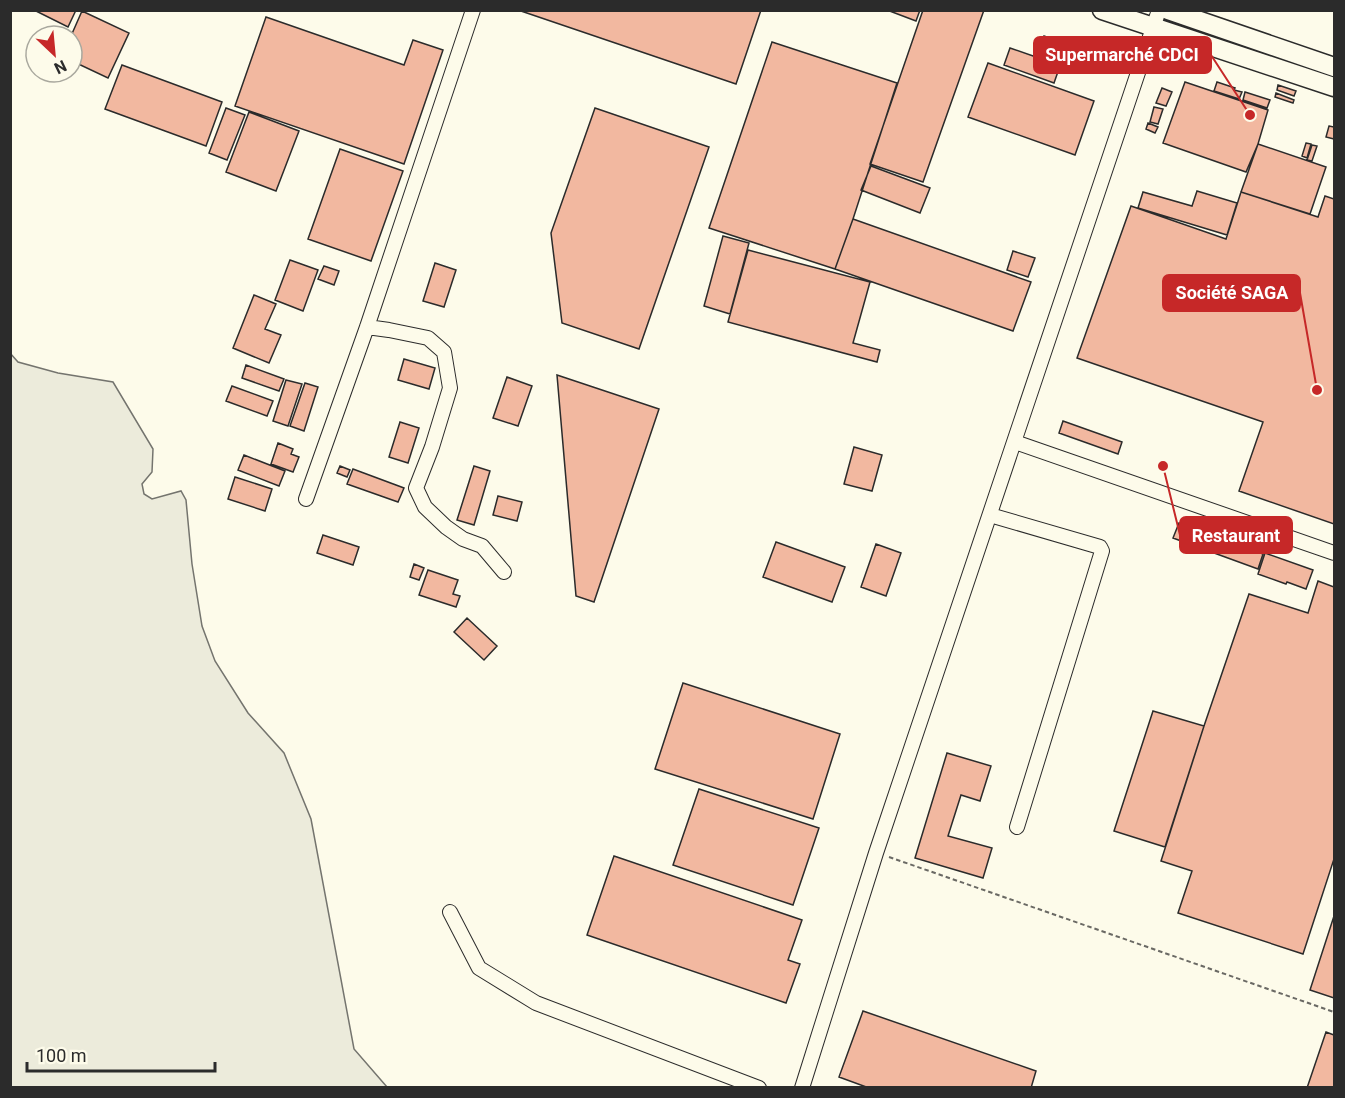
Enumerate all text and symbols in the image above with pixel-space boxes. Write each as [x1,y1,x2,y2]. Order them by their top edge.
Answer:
north arrow [24,24,84,84]
callout: Supermarché CDCI [1034,37,1211,73]
text: Supermarché CDCI [1045,44,1199,65]
text: N [51,56,70,78]
callout: Société SAGA [1163,275,1300,311]
text: Société SAGA [1176,282,1289,303]
callout: Restaurant [1180,517,1292,553]
text: Restaurant [1192,525,1280,546]
scale bar [27,1035,214,1073]
text: 100 m [36,1045,87,1066]

